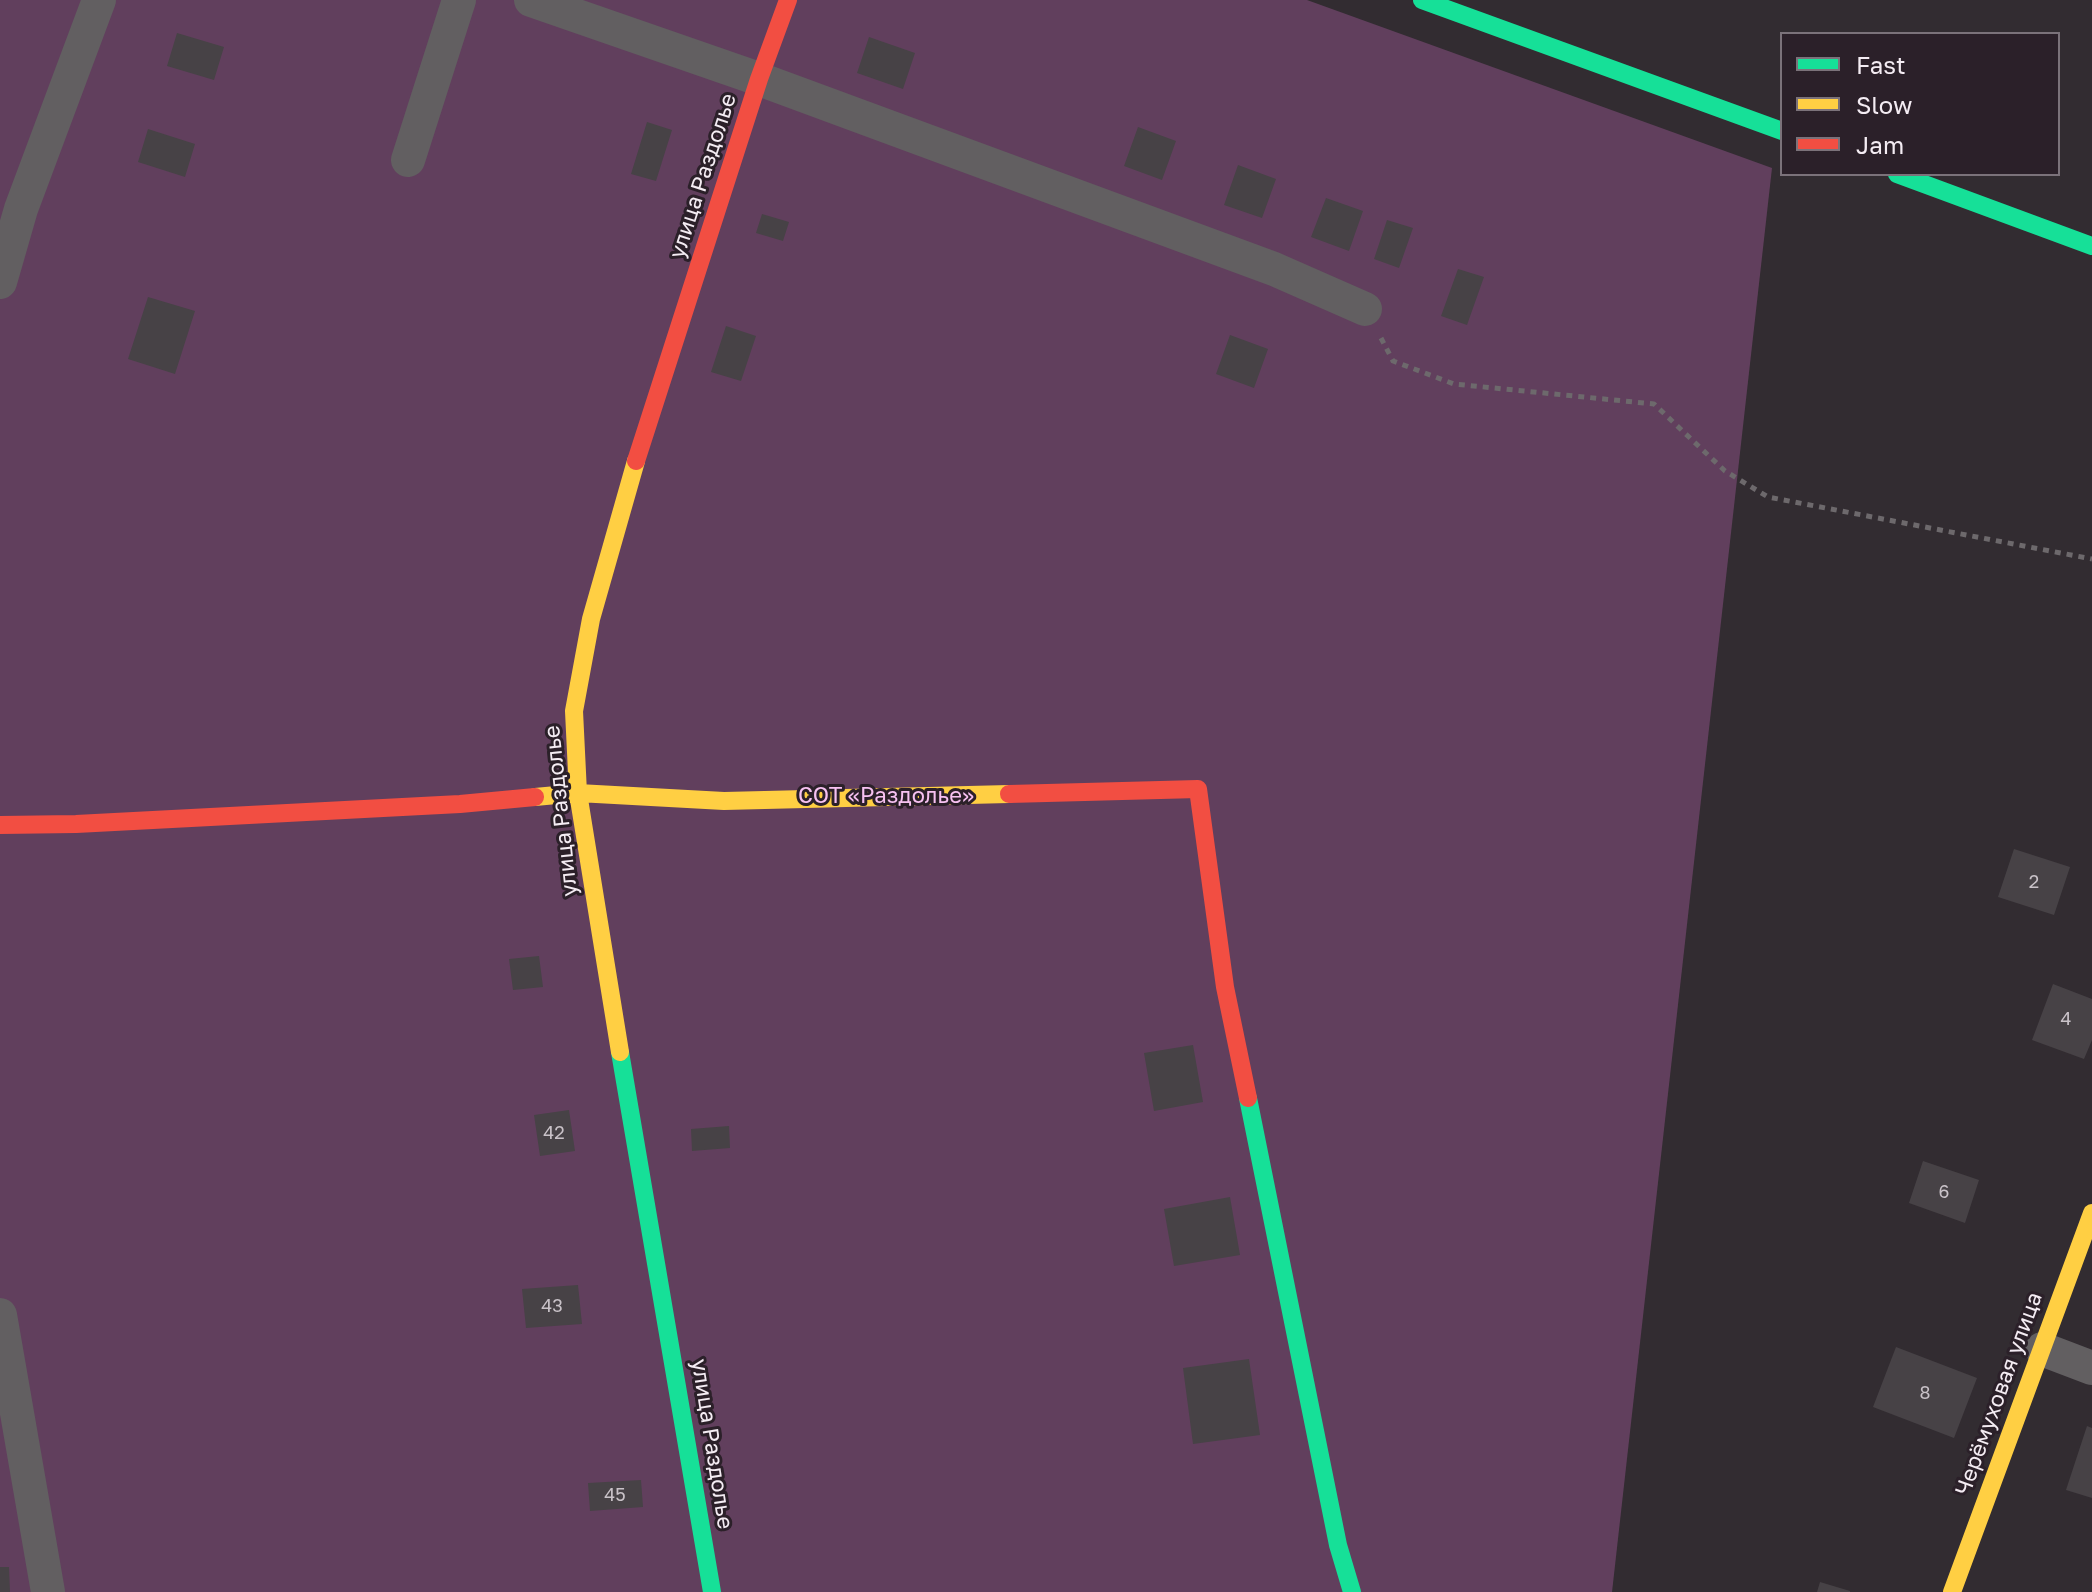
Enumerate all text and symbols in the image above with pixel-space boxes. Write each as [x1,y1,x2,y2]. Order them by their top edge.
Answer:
legend [1780,32,2060,176]
text: Fast [1856,50,1906,79]
street label: улица Раздолье [664,90,742,262]
text: Slow [1856,90,1912,119]
text: Jam [1856,130,1904,159]
street label: улица Раздолье [539,724,583,898]
park label: СОТ «Раздолье» [798,783,974,809]
house number: 2 [2029,871,2039,893]
house number: 4 [2061,1008,2071,1030]
house number: 42 [543,1122,565,1144]
house number: 6 [1939,1181,1949,1203]
street label: Черёмуховая улица [1950,1289,2048,1499]
house number: 43 [541,1295,563,1317]
street label: улица Раздолье [686,1357,738,1531]
house number: 8 [1920,1382,1930,1404]
house number: 45 [604,1484,626,1506]

